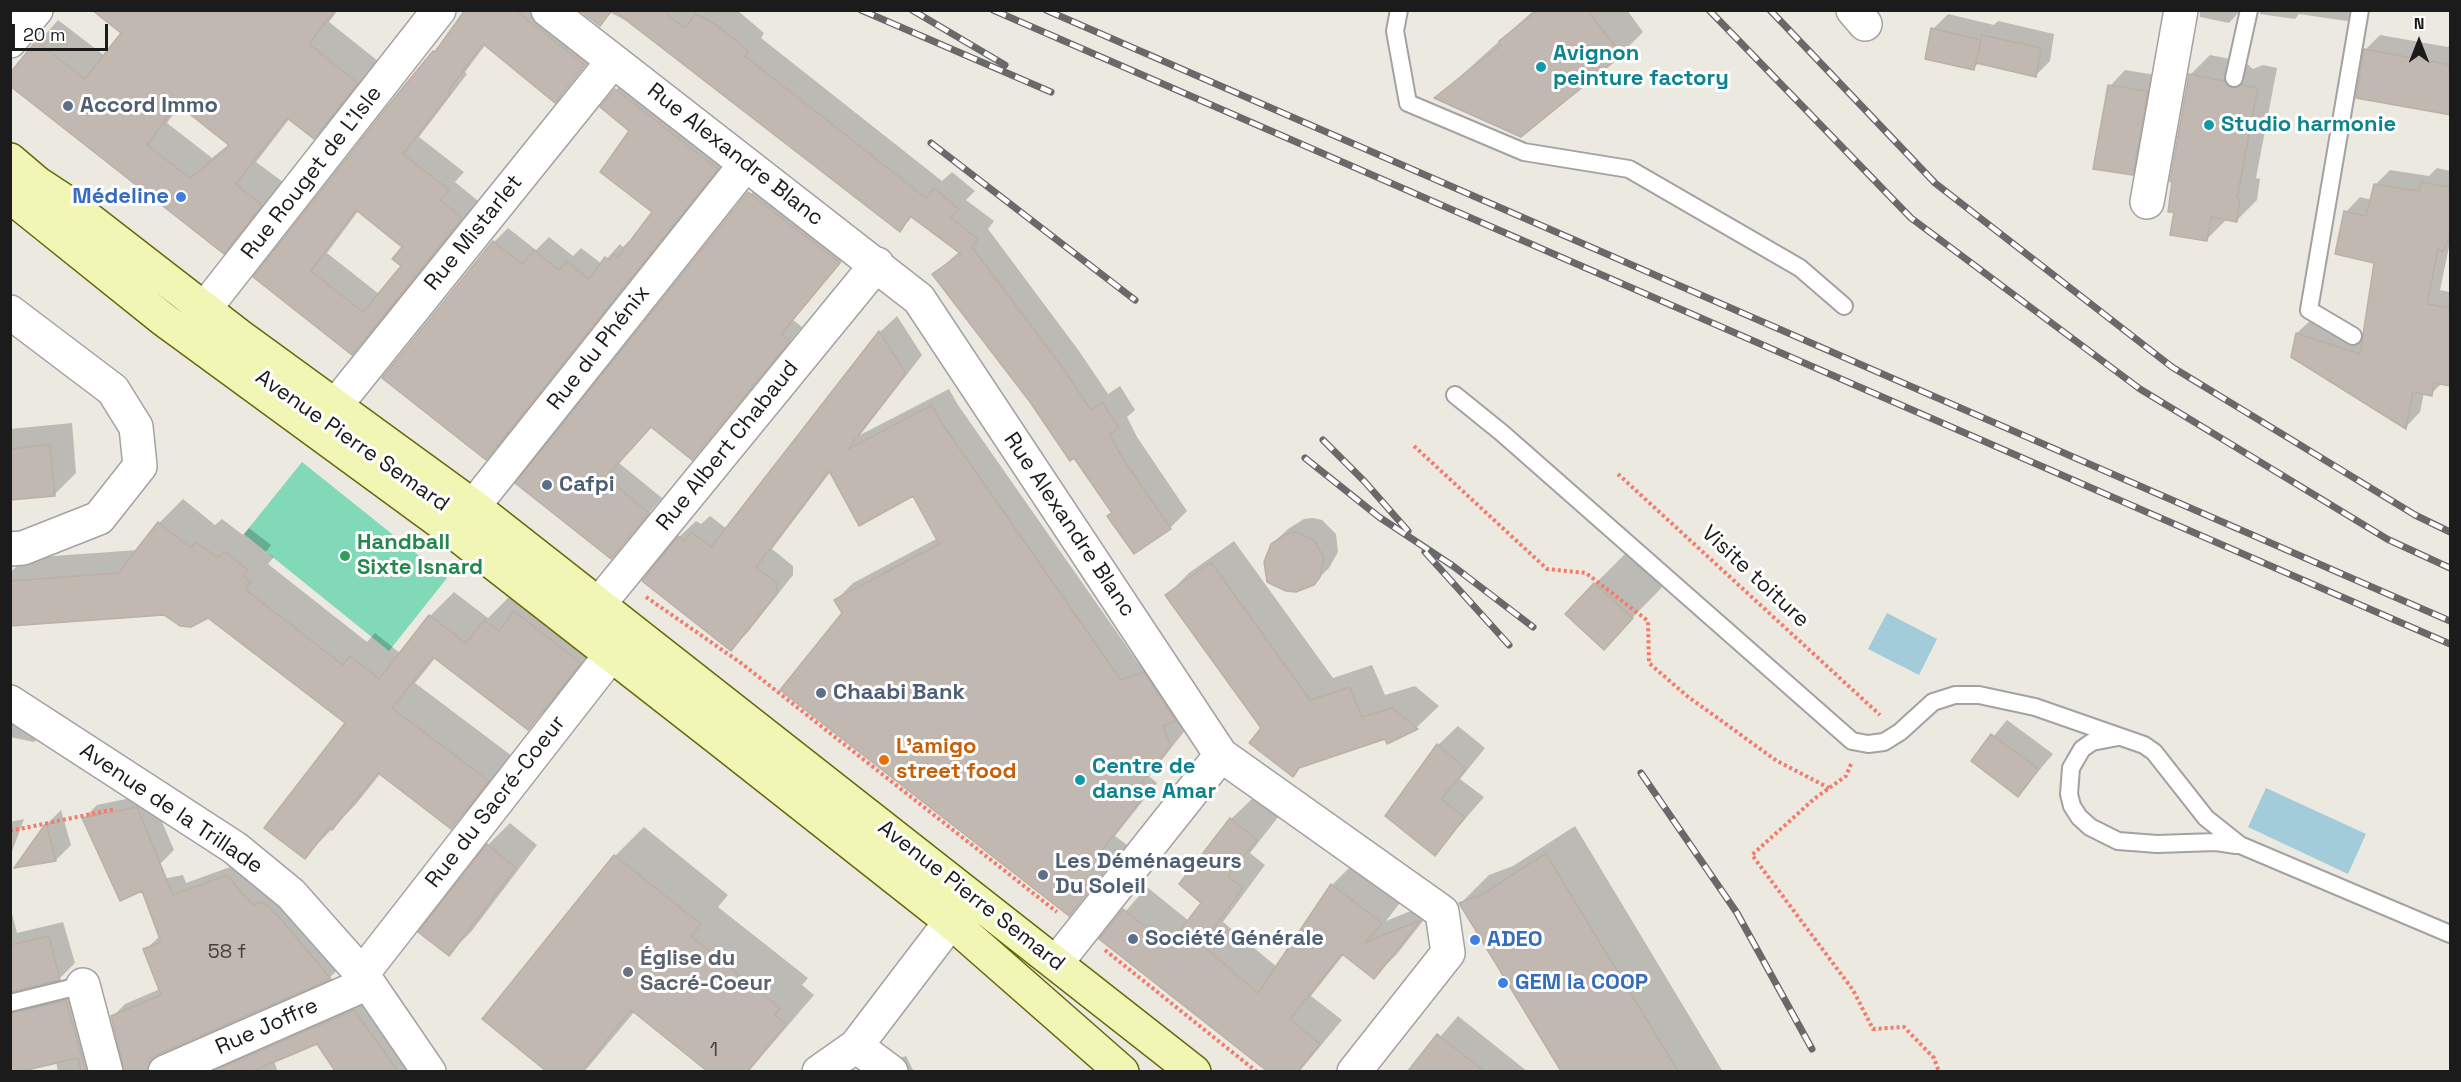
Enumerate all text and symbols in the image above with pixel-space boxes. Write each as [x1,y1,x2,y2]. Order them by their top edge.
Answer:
scale bar [15,12,111,50]
north arrow [2389,12,2449,72]
text: N [2414,13,2424,34]
text: 20 m [23,23,66,46]
place label: Avignon peinture factory [1553,41,1729,92]
marker: Avignon peinture factory [1534,60,1548,74]
street label: Rue Alexandre Blanc [642,78,828,232]
street label: Rue Rouget de L'Isle [236,81,388,265]
place label: Accord Immo [80,93,218,119]
marker: Accord Immo [61,99,75,113]
place label: Studio harmonie [2221,112,2396,138]
marker: Studio harmonie [2202,118,2216,132]
street label: Rue Mistarlet [419,170,529,296]
place label: Médeline [72,184,169,210]
marker: Médeline [174,190,188,204]
street label: Rue du Phénix [542,280,656,416]
street label: Rue Albert Chabaud [651,356,805,536]
street label: Avenue Pierre Semard [250,364,454,518]
street label: Rue Alexandre Blanc [998,428,1140,622]
place label: Cafpi [559,472,615,498]
marker: Cafpi [540,478,554,492]
street label: Visite toiture [1696,520,1814,634]
place label: Handball Sixte Isnard [357,530,483,582]
marker: Handball Sixte Isnard [338,549,352,563]
place label: Chaabi Bank [833,680,965,706]
marker: Chaabi Bank [814,686,828,700]
street label: Rue du Sacré-Coeur [420,710,572,894]
place label: L'amigo street food [896,734,1017,786]
street label: Avenue de la Trillade [74,738,268,880]
marker: L'amigo street food [877,753,891,767]
place label: Centre de danse Amar [1092,754,1216,806]
marker: Centre de danse Amar [1073,773,1087,787]
street label: Avenue Pierre Semard [872,815,1070,977]
place label: Les Déménageurs Du Soleil [1055,849,1242,900]
marker: Les Déménageurs Du Soleil [1036,868,1050,882]
place label: Société Générale [1145,926,1324,952]
place label: ADEO [1487,927,1543,953]
marker: Société Générale [1126,932,1140,946]
marker: ADEO [1468,933,1482,947]
house number: 58 f [208,941,246,965]
place label: Église du Sacré-Coeur [640,946,772,998]
marker: Église du Sacré-Coeur [621,965,635,979]
place label: GEM la COOP [1515,970,1648,996]
marker: GEM la COOP [1496,976,1510,990]
street label: Rue Joffre [212,993,322,1061]
house number: 1 [710,1039,718,1063]

